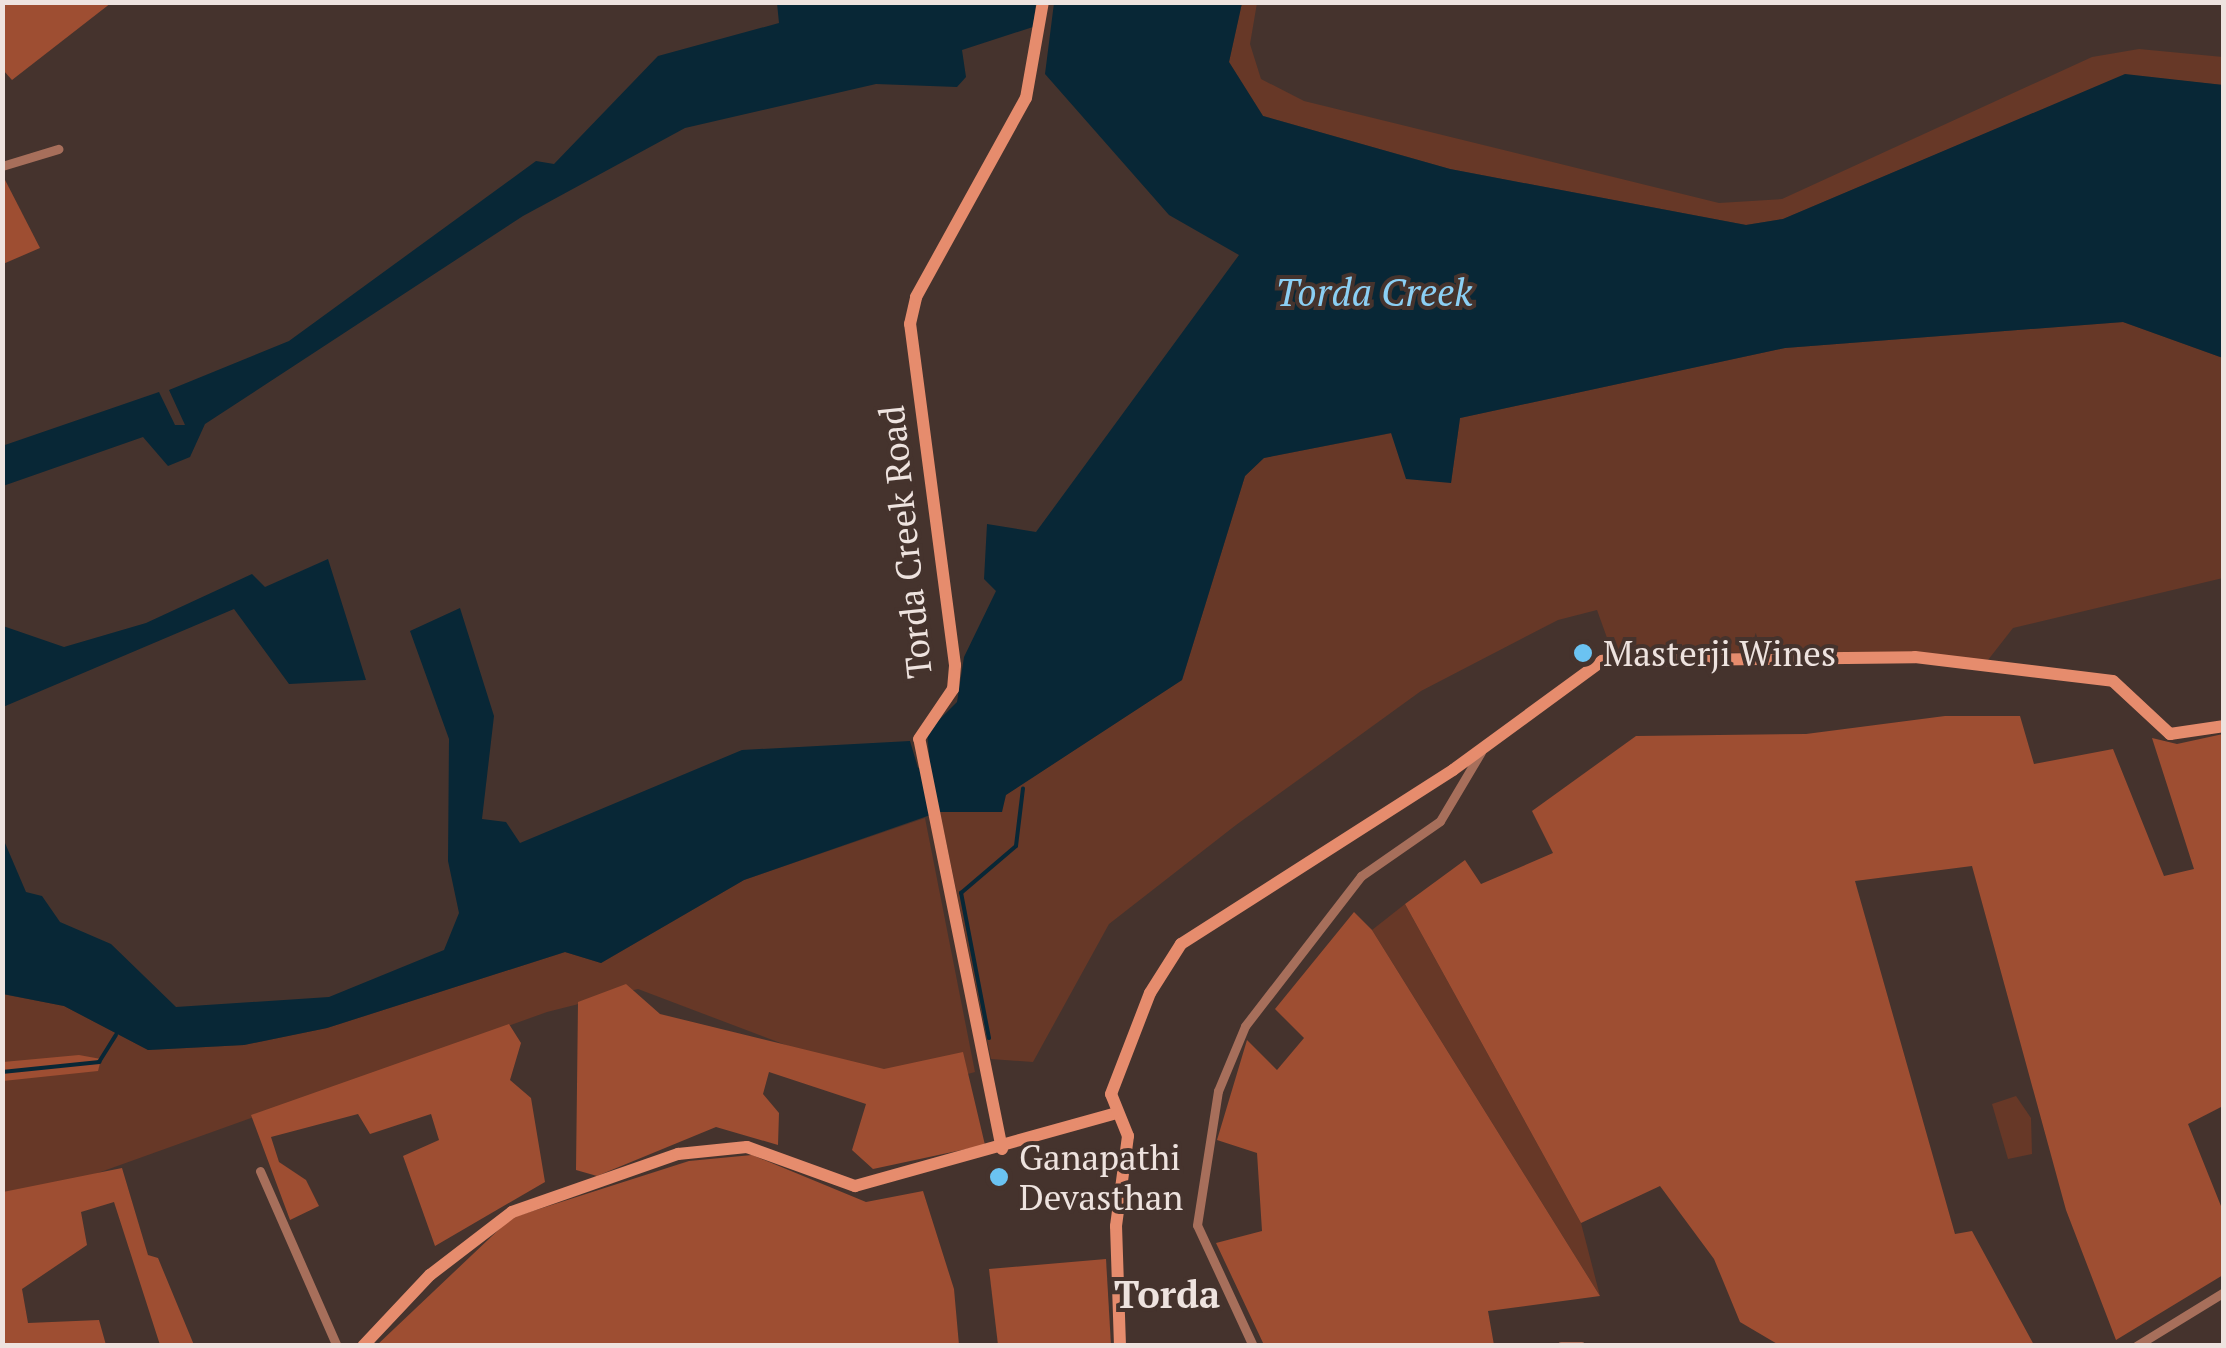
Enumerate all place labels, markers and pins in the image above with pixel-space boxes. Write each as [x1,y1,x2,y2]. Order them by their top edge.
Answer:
place label: Masterji Wines [1603,632,1836,674]
marker: Masterji Wines [1572,642,1594,664]
place label: Ganapathi Devasthan [1019,1136,1183,1218]
marker: Ganapathi Devasthan [988,1166,1010,1188]

